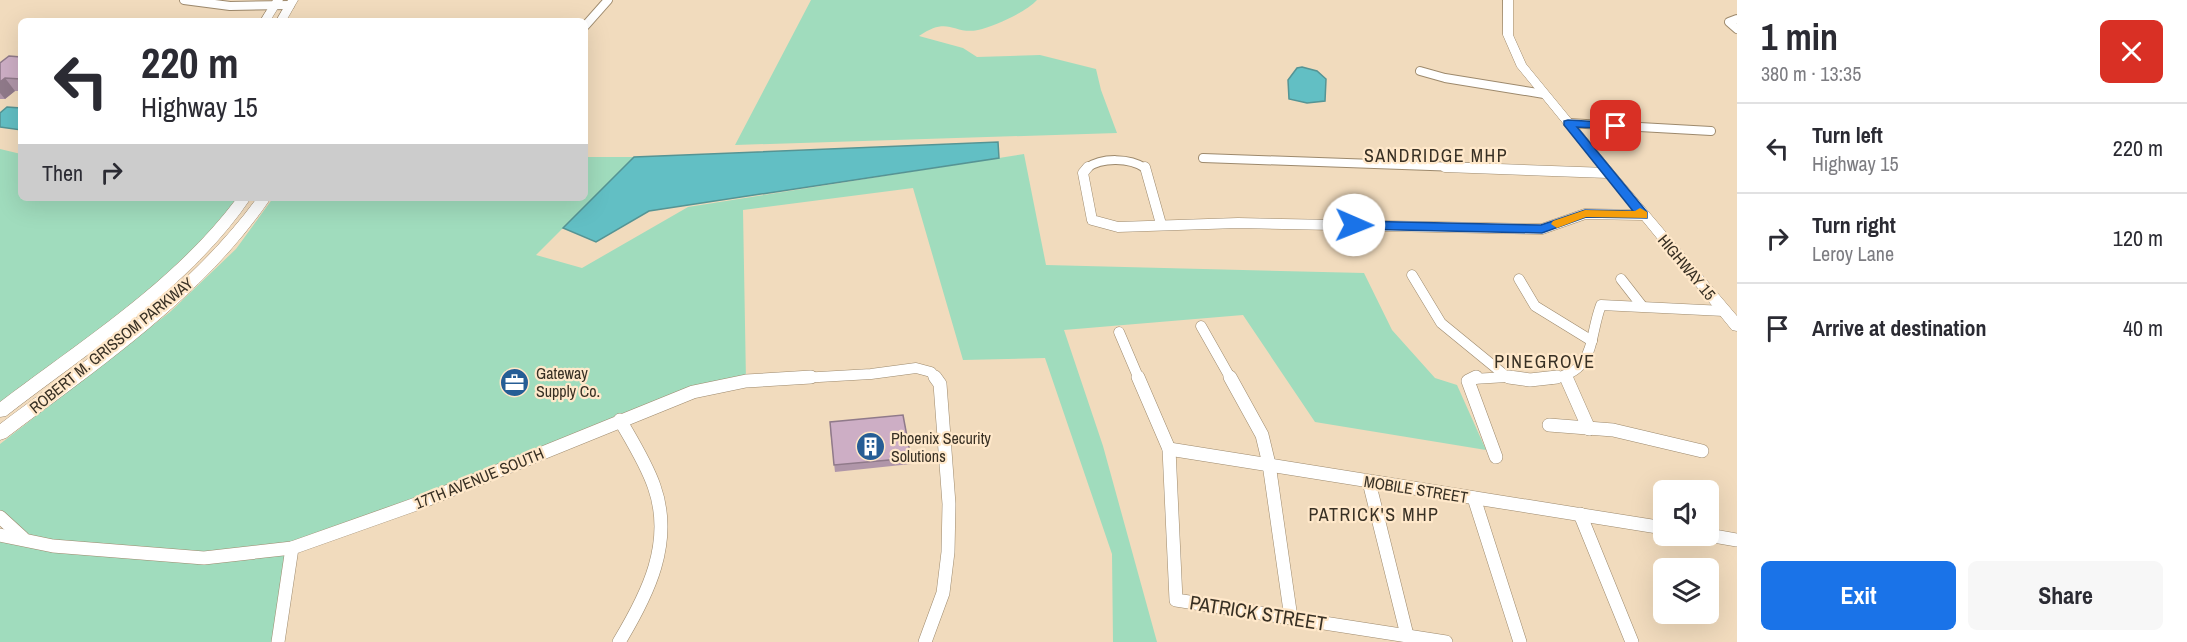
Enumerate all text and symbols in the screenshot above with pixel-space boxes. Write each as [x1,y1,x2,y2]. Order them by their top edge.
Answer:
text: 1 min [1761,13,1838,61]
button: close [2100,20,2163,83]
text: 220 m [141,35,239,91]
icon: left [42,42,120,120]
text: 380 m · 13:35 [1761,60,1861,87]
text: Highway 15 [141,89,258,125]
pin [1590,100,1641,151]
icon: arrive [1599,109,1632,142]
text: Turn left [1812,120,1883,150]
icon: left [1761,132,1794,165]
text: 220 m [2113,133,2163,163]
district label: SANDRIDGE MHP [1364,143,1508,168]
text: Highway 15 [1812,150,1899,177]
icon: right [95,156,128,189]
text: Then [42,158,83,188]
position arrow [1322,193,1386,257]
text: Turn right [1812,210,1896,240]
icon: right [1761,222,1794,255]
text: 120 m [2113,223,2163,253]
street label: HIGHWAY 15 [1653,230,1721,304]
text: Leroy Lane [1812,240,1894,267]
street label: ROBERT M. GRISSOM PARKWAY [24,272,198,418]
icon: arrive [1761,312,1794,345]
text: Arrive at destination [1812,313,1986,343]
text: 40 m [2123,313,2163,343]
district label: PINEGROVE [1494,349,1596,374]
place label: Gateway Supply Co. [536,362,600,402]
office icon: Gateway Supply Co. [499,366,531,398]
place label: Phoenix Security Solutions [891,427,991,467]
building icon: Phoenix Security Solutions [854,431,886,463]
street label: 17TH AVENUE SOUTH [411,442,547,514]
street label: MOBILE STREET [1362,470,1470,508]
map controls [1653,480,1719,624]
button: sound [1653,480,1719,546]
district label: PATRICK'S MHP [1309,502,1439,527]
button: layers [1653,558,1719,624]
button: Exit [1761,561,1956,630]
button: Share [1968,561,2163,630]
street label: PATRICK STREET [1188,588,1328,637]

